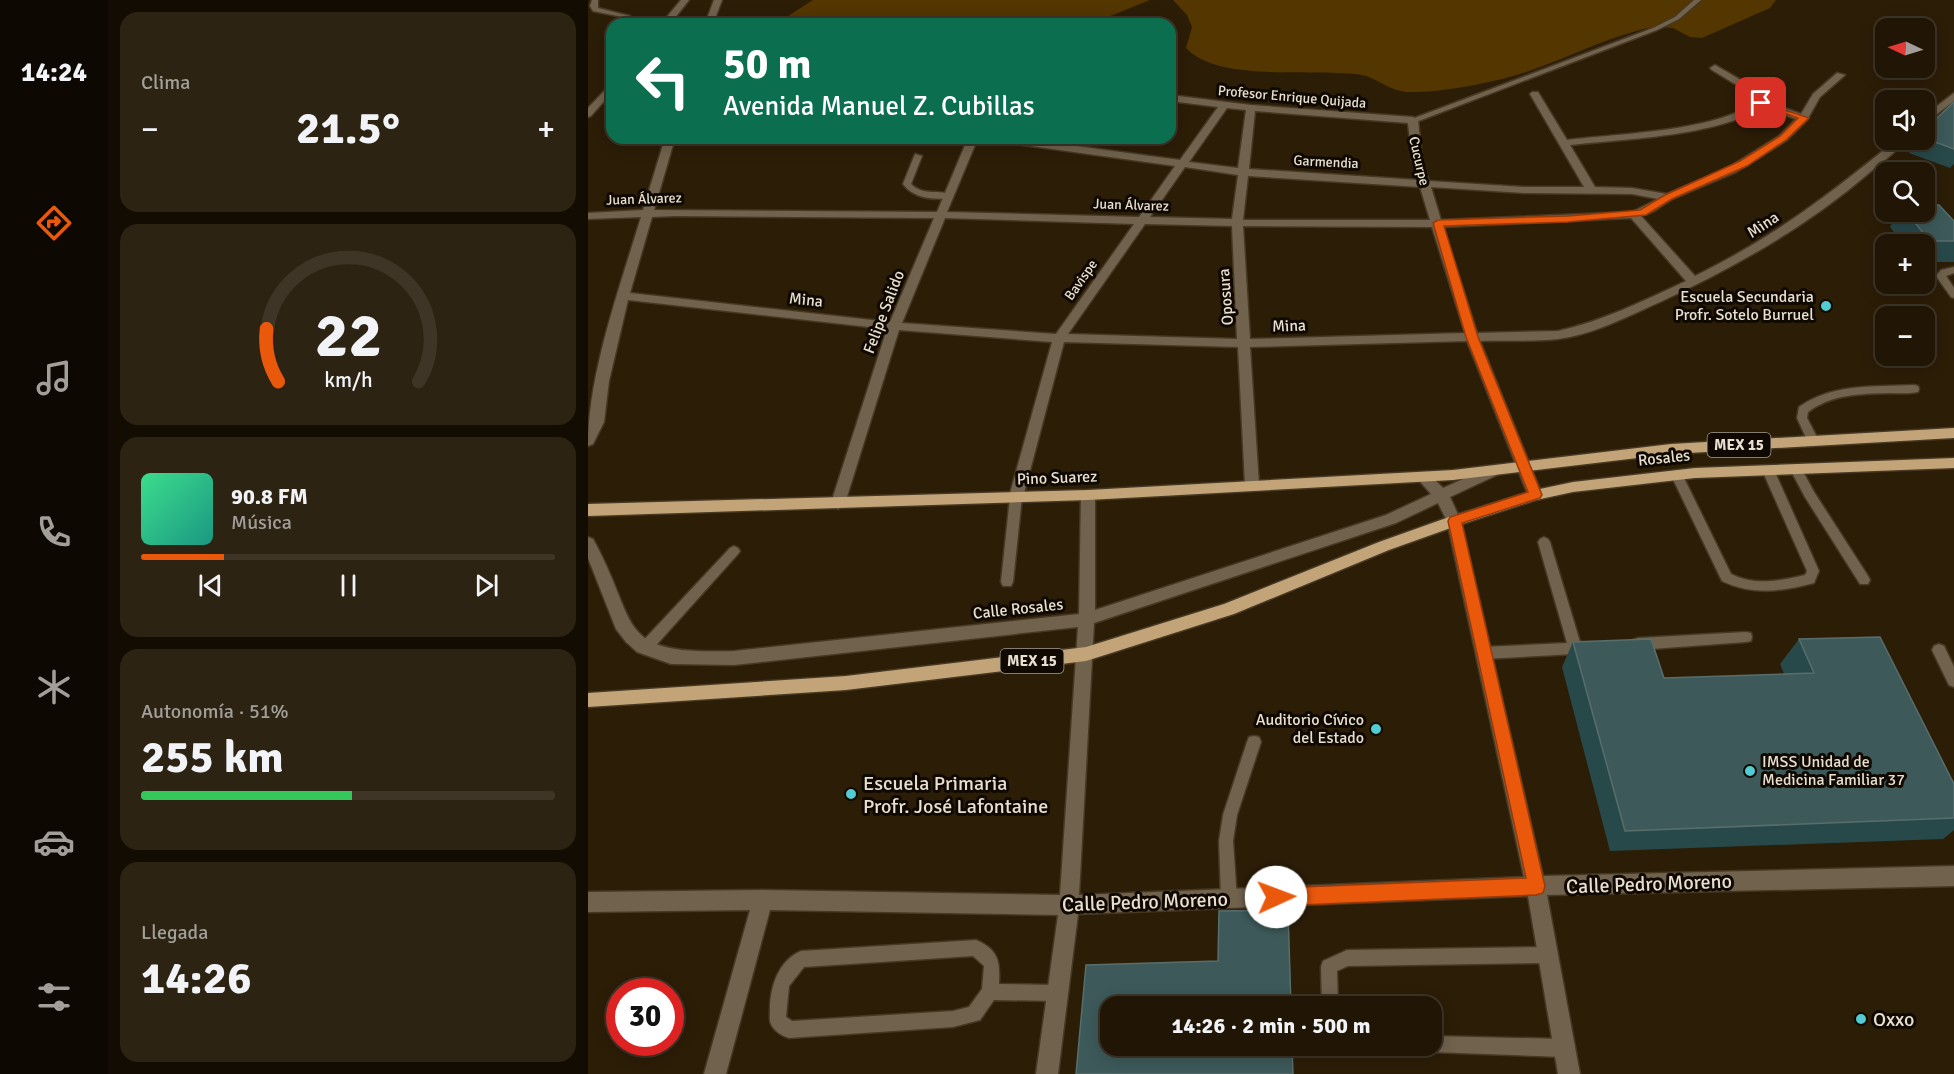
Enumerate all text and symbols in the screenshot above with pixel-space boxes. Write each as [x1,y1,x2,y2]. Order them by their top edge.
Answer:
north arrow [1875,18,1935,78]
map controls [1875,18,1935,366]
text: 50 m [723,39,812,90]
icon: left [624,42,702,120]
text: 14:24 [21,56,87,89]
text: Clima [141,70,190,95]
pin [1735,77,1786,128]
street label: Profesor Enrique Quijada [1217,82,1367,112]
icon: arrive [1744,86,1777,119]
text: Avenida Manuel Z. Cubillas [723,90,1035,123]
button: sound [1875,90,1935,150]
text: 21.5° [296,101,400,156]
text: − [141,109,159,150]
text: + [537,109,555,150]
street label: Cucurpe [1405,135,1433,187]
street label: Garmendia [1293,152,1359,172]
button: search [1875,162,1935,222]
street label: Juan Álvarez [606,189,682,209]
street label: Juan Álvarez [1093,195,1169,215]
icon: directions [33,202,75,244]
street label: Mina [1743,207,1783,243]
button: + [1875,234,1935,294]
street label: Bavispe [1061,256,1101,304]
street label: Felipe Salido [859,268,909,356]
street label: Oposura [1214,268,1238,326]
place label: Escuela Secundaria Profr. Sotelo Burruel [1675,287,1814,325]
street label: Mina [788,288,824,312]
text: 22 [314,297,382,374]
marker: Escuela Secundaria Profr. Sotelo Burruel [1819,299,1833,313]
button: − [1875,306,1935,366]
street label: Mina [1272,315,1306,337]
icon: music [33,357,75,399]
text: km/h [324,367,372,393]
road number: MEX 15 [1708,433,1770,457]
street label: Rosales [1637,445,1691,471]
street label: Pino Suarez [1016,467,1098,489]
text: 90.8 FM [231,483,308,510]
text: Música [231,510,292,535]
icon: phone [33,511,75,553]
icon: previous [194,569,227,602]
icon: pause [332,569,365,602]
icon: next [470,569,503,602]
street label: Calle Rosales [972,594,1064,624]
road number: MEX 15 [1000,649,1064,673]
icon: climate [33,666,75,708]
text: Autonomía · 51% [141,699,289,724]
place label: Auditorio Cívico del Estado [1256,710,1364,748]
marker: Auditorio Cívico del Estado [1369,722,1383,736]
text: 255 km [141,730,284,785]
place label: IMSS Unidad de Medicina Familiar 37 [1762,752,1905,790]
marker: IMSS Unidad de Medicina Familiar 37 [1743,764,1757,778]
place label: Escuela Primaria Profr. José Lafontaine [863,771,1048,819]
marker: Escuela Primaria Profr. José Lafontaine [844,787,858,801]
icon: car [33,821,75,863]
position arrow [1244,865,1308,929]
street label: Calle Pedro Moreno [1566,869,1732,899]
street label: Calle Pedro Moreno [1062,887,1228,917]
text: Llegada [141,920,208,945]
text: 14:26 [141,951,251,1006]
icon: filters [33,976,75,1018]
speed limit sign: 30 [606,978,684,1056]
place label: Oxxo [1873,1007,1914,1032]
text: 14:26 · 2 min · 500 m [1171,1012,1371,1039]
marker: Oxxo [1854,1012,1868,1026]

